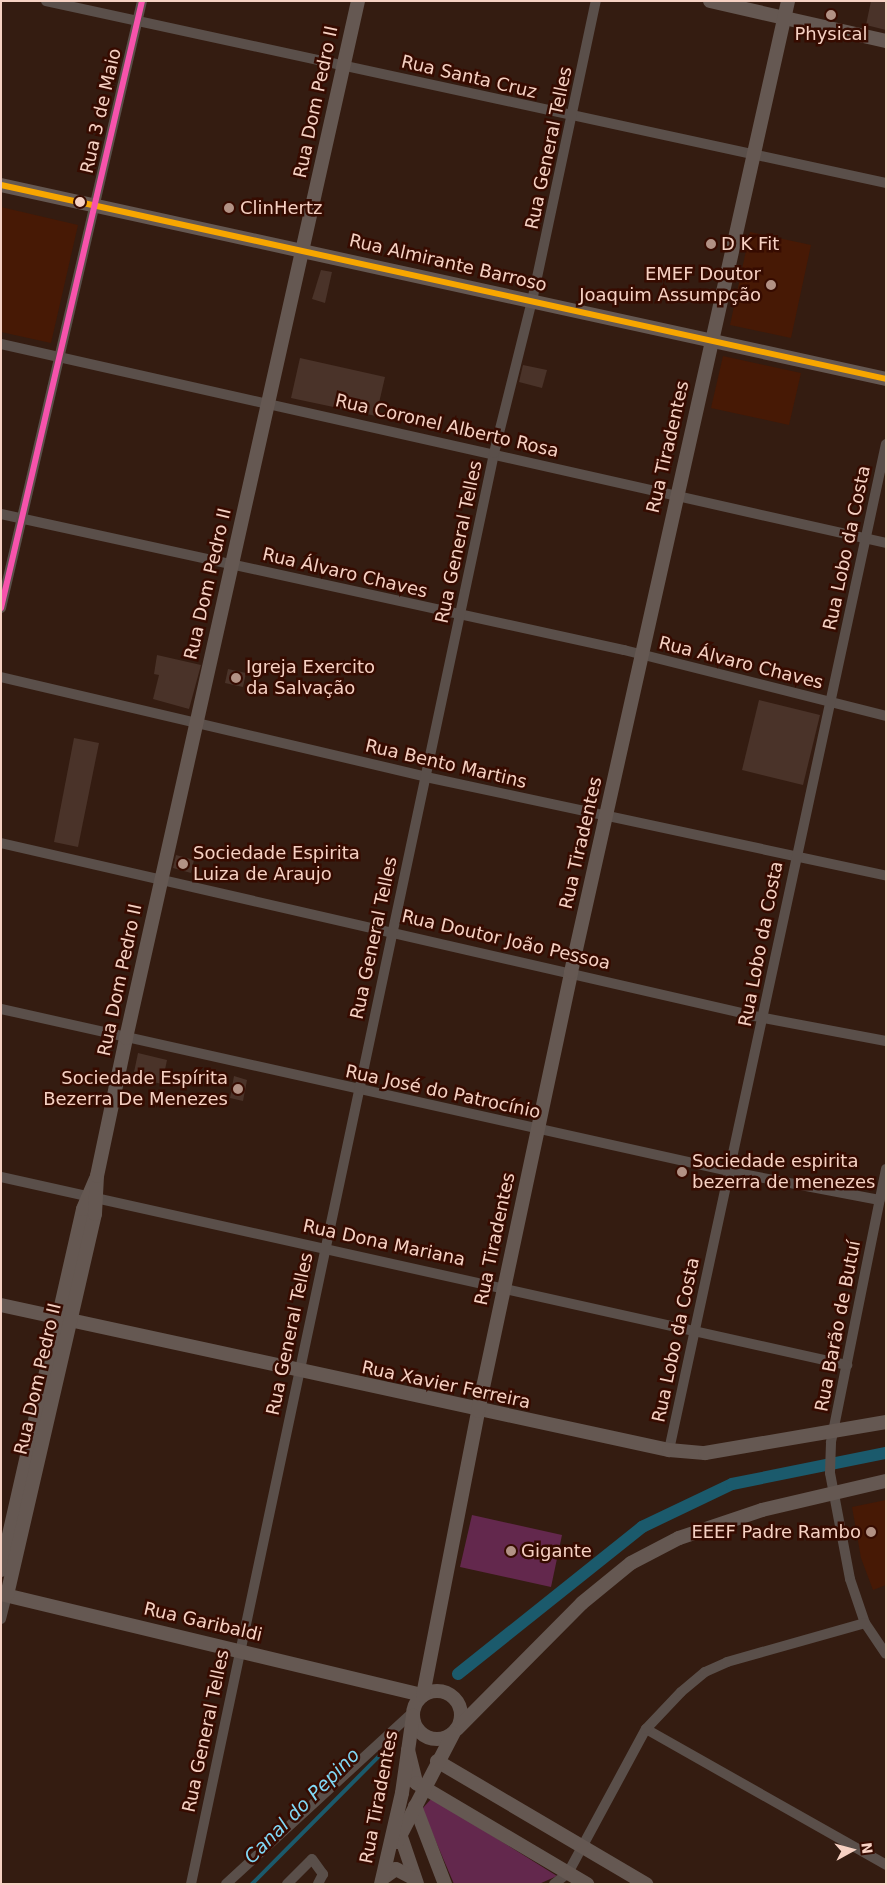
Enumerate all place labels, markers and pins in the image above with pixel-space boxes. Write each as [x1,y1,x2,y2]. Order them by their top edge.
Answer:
marker: Physical [825,9,837,21]
place label: Physical [794,23,868,45]
unlabelled marker [75,197,85,207]
place label: ClinHertz [240,197,322,219]
marker: ClinHertz [222,201,236,215]
place label: D K Fit [721,233,779,255]
marker: D K Fit [705,238,717,250]
place label: EMEF Doutor Joaquim Assumpção [579,264,761,306]
marker: EMEF Doutor Joaquim Assumpção [765,279,777,291]
place label: Igreja Exercito da Salvação [246,657,375,700]
marker: Igreja Exercito da Salvação [230,672,242,684]
place label: Sociedade Espirita Luiza de Araujo [193,843,360,886]
marker: Sociedade Espirita Luiza de Araujo [177,858,189,870]
place label: Sociedade Espírita Bezerra De Menezes [43,1068,228,1110]
marker: Sociedade Espírita Bezerra De Menezes [232,1083,244,1095]
place label: Sociedade espirita bezerra de menezes [692,1151,875,1194]
marker: Sociedade espirita bezerra de menezes [676,1166,688,1178]
place label: EEEF Padre Rambo [691,1521,861,1543]
marker: EEEF Padre Rambo [865,1526,877,1538]
place label: Gigante [521,1540,592,1562]
marker: Gigante [505,1545,517,1557]

